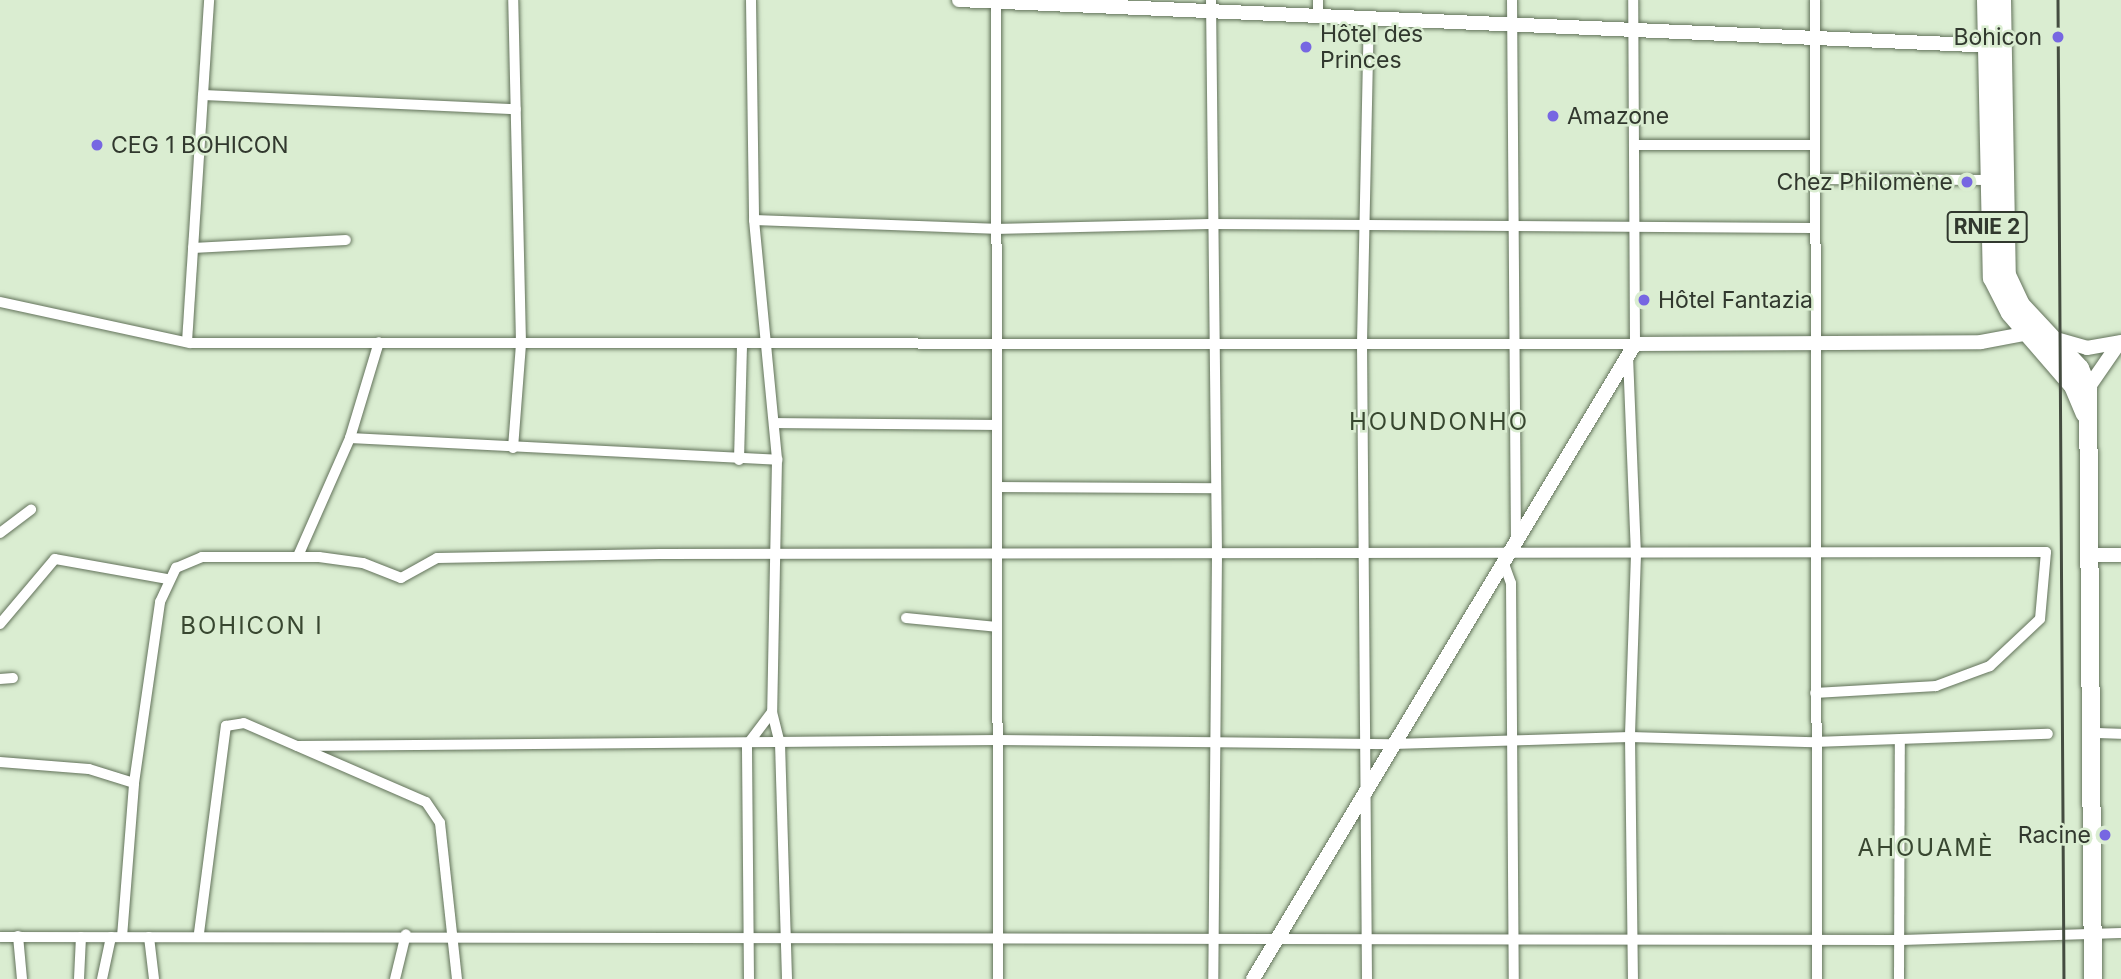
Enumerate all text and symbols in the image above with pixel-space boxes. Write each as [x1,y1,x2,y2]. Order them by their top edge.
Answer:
place label: Hôtel des Princes [1320,20,1423,74]
place label: Bohicon [1953,23,2042,51]
marker: Bohicon [2048,27,2068,47]
marker: Hôtel des Princes [1298,39,1314,55]
place label: Amazone [1567,102,1669,130]
marker: Amazone [1545,108,1561,124]
place label: CEG 1 BOHICON [111,131,289,159]
marker: CEG 1 BOHICON [89,137,105,153]
place label: Chez Philomène [1777,168,1953,196]
marker: Chez Philomène [1959,174,1975,190]
road number: RNIE 2 [1945,210,2029,244]
place label: Hôtel Fantazia [1658,286,1813,314]
marker: Hôtel Fantazia [1636,292,1652,308]
district label: HOUNDONHO [1350,408,1528,436]
district label: BOHICON I [181,612,323,640]
place label: Racine [2018,821,2091,849]
marker: Racine [2097,827,2113,843]
district label: AHOUAMÈ [1858,834,1994,862]

